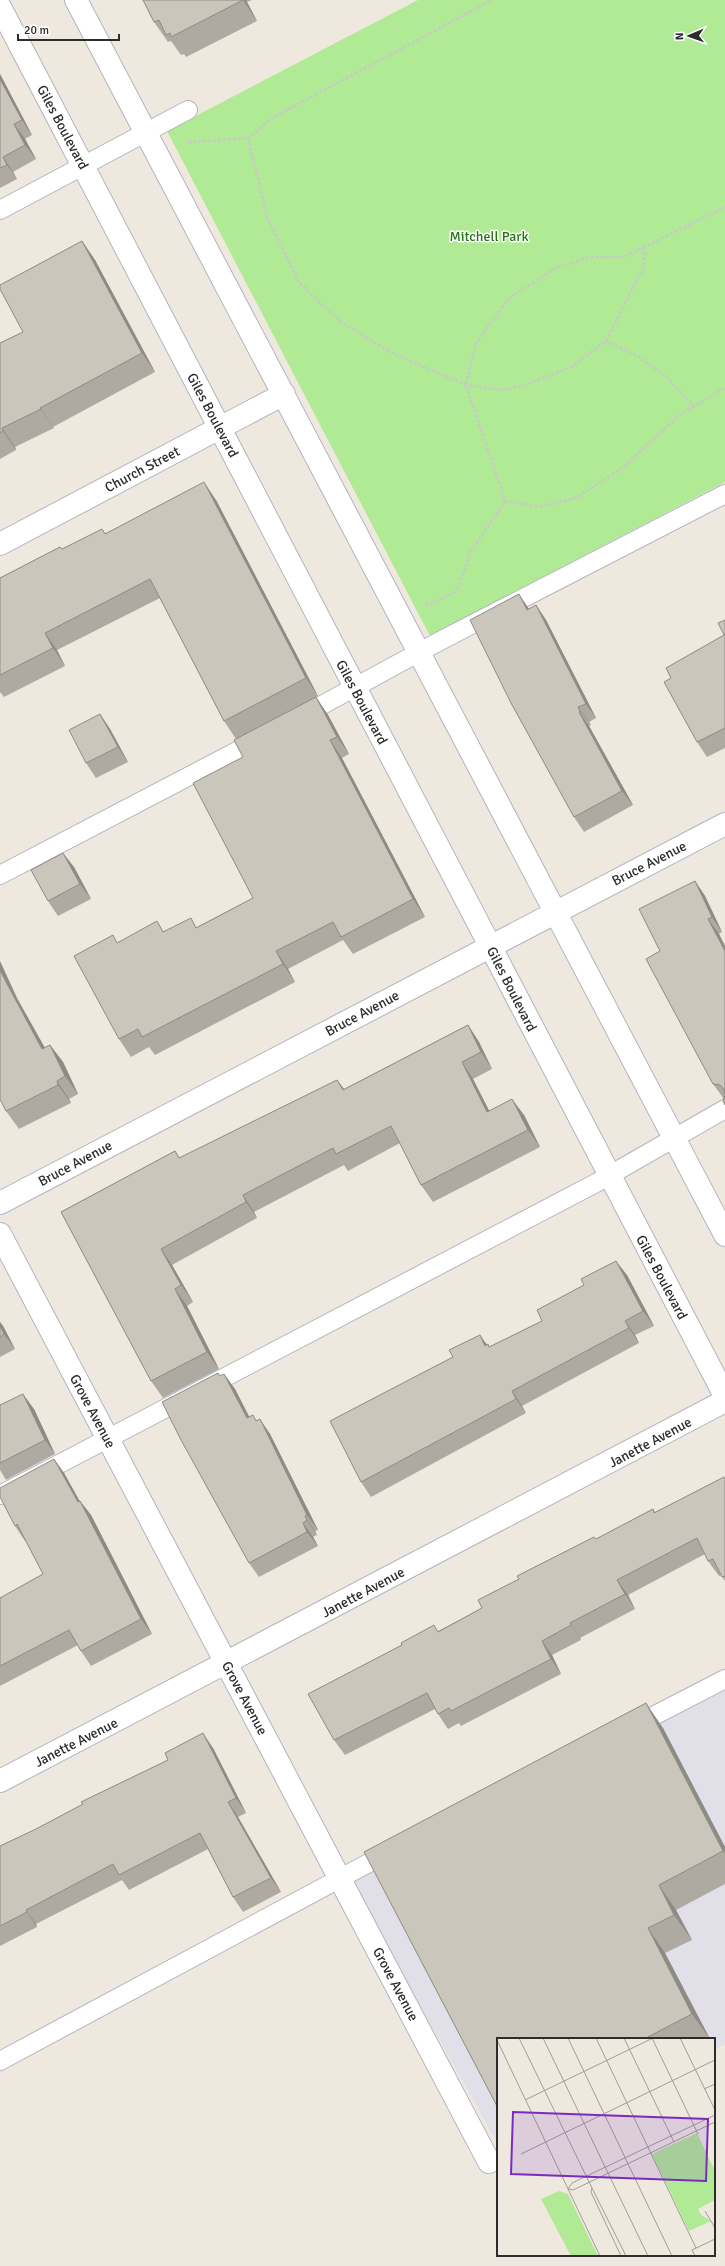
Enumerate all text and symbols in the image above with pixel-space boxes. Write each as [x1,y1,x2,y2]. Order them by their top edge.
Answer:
scale bar [18,16,119,42]
north arrow [669,16,709,56]
text: 20 m [24,23,49,38]
text: N [673,32,686,40]
street label: Giles Boulevard [33,82,92,172]
park label: Mitchell Park [449,228,529,245]
street label: Giles Boulevard [183,370,242,460]
street label: Church Street [102,443,183,496]
street label: Giles Boulevard [332,657,391,747]
street label: Bruce Avenue [609,837,689,890]
street label: Giles Boulevard [483,944,540,1035]
street label: Bruce Avenue [322,987,402,1040]
street label: Bruce Avenue [35,1137,115,1190]
street label: Giles Boulevard [632,1232,691,1322]
street label: Grove Avenue [66,1371,119,1451]
street label: Janette Avenue [606,1414,694,1471]
street label: Janette Avenue [319,1564,407,1621]
street label: Grove Avenue [218,1658,271,1738]
street label: Janette Avenue [32,1714,121,1771]
street label: Grove Avenue [369,1944,422,2024]
inset map [497,2038,715,2256]

